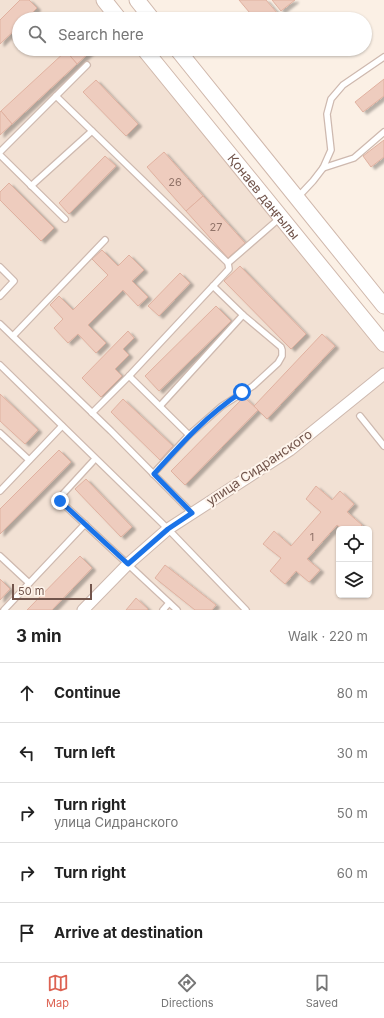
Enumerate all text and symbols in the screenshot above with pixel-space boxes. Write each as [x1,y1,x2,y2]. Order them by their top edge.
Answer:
search box [12,12,372,56]
icon: search [26,23,48,45]
text: Search here [58,25,144,44]
street label: Қонаев даңғылы [224,150,303,242]
house number: 26 [168,175,182,189]
house number: 27 [210,220,222,234]
route start [233,383,251,401]
street label: улица Сидранского [203,426,315,508]
route end [51,492,69,510]
map controls [336,526,372,598]
button: locate [336,526,372,562]
house number: 1 [310,530,314,544]
button: layers [336,562,372,598]
scale bar [12,582,92,601]
text: 50 m [18,584,44,598]
text: 3 min [16,626,62,646]
text: Walk · 220 m [288,628,368,644]
icon: ahead [16,682,38,704]
text: Continue [54,683,121,702]
text: 80 m [337,685,368,701]
icon: left [16,742,38,764]
text: Turn left [54,743,115,762]
text: 30 m [337,745,368,761]
text: Turn right [54,795,126,814]
icon: right [16,802,38,824]
text: 50 m [337,805,368,821]
text: улица Сидранского [54,814,178,830]
icon: right [16,862,38,884]
text: Turn right [54,863,126,882]
text: 60 m [337,865,368,881]
icon: arrive [16,922,38,944]
text: Arrive at destination [54,923,203,942]
tab: Map [46,972,69,1010]
tab: Directions [161,972,214,1010]
tab: Saved [306,972,338,1010]

